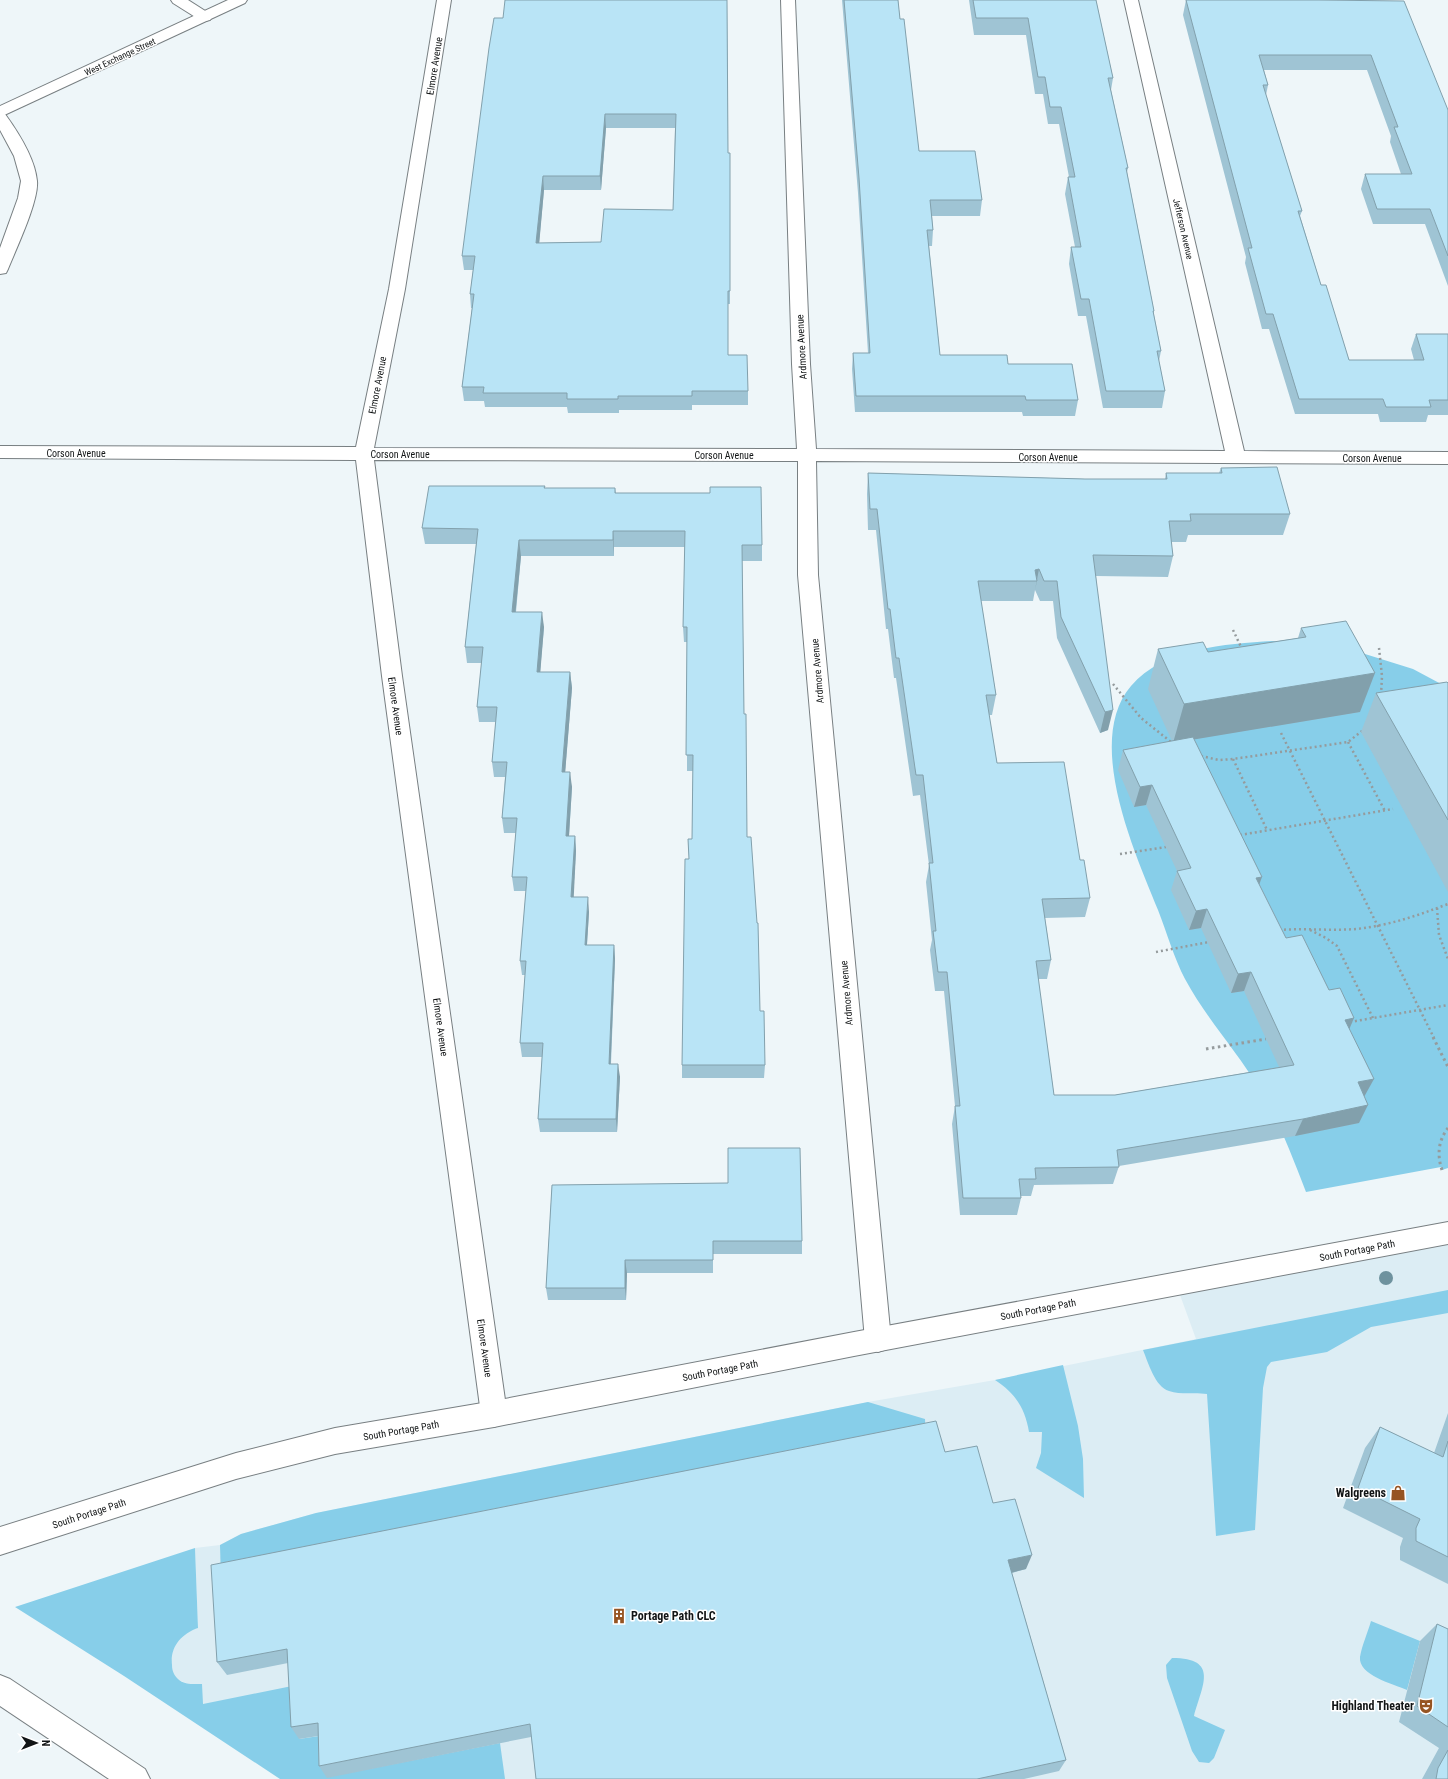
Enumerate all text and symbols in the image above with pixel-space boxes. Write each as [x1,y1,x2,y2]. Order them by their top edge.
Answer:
street label: West Exchange Street [83,36,157,78]
street label: Elmore Avenue [424,36,445,96]
street label: Jefferson Avenue [1171,198,1195,260]
street label: Ardmore Avenue [794,314,809,380]
street label: Elmore Avenue [367,355,389,415]
street label: Corson Avenue [46,448,106,459]
street label: Corson Avenue [370,449,430,460]
street label: Corson Avenue [694,450,754,461]
street label: Corson Avenue [1018,452,1078,463]
street label: Corson Avenue [1342,453,1402,464]
street label: Ardmore Avenue [809,638,826,704]
street label: Elmore Avenue [386,676,405,736]
street label: Ardmore Avenue [838,960,855,1026]
street label: Elmore Avenue [431,997,450,1057]
street label: South Portage Path [1318,1238,1396,1263]
street label: South Portage Path [999,1297,1077,1322]
street label: Elmore Avenue [475,1318,494,1378]
street label: South Portage Path [681,1358,759,1383]
street label: South Portage Path [362,1418,440,1443]
shop icon: Walgreens [1389,1484,1407,1502]
place label: Walgreens [1336,1486,1387,1500]
street label: South Portage Path [51,1496,127,1531]
building icon: Portage Path CLC [610,1607,628,1625]
place label: Portage Path CLC [631,1609,716,1623]
theatre icon: Highland Theater [1417,1697,1435,1715]
place label: Highland Theater [1332,1699,1414,1713]
north arrow [16,1723,56,1763]
text: N [39,1740,52,1747]

